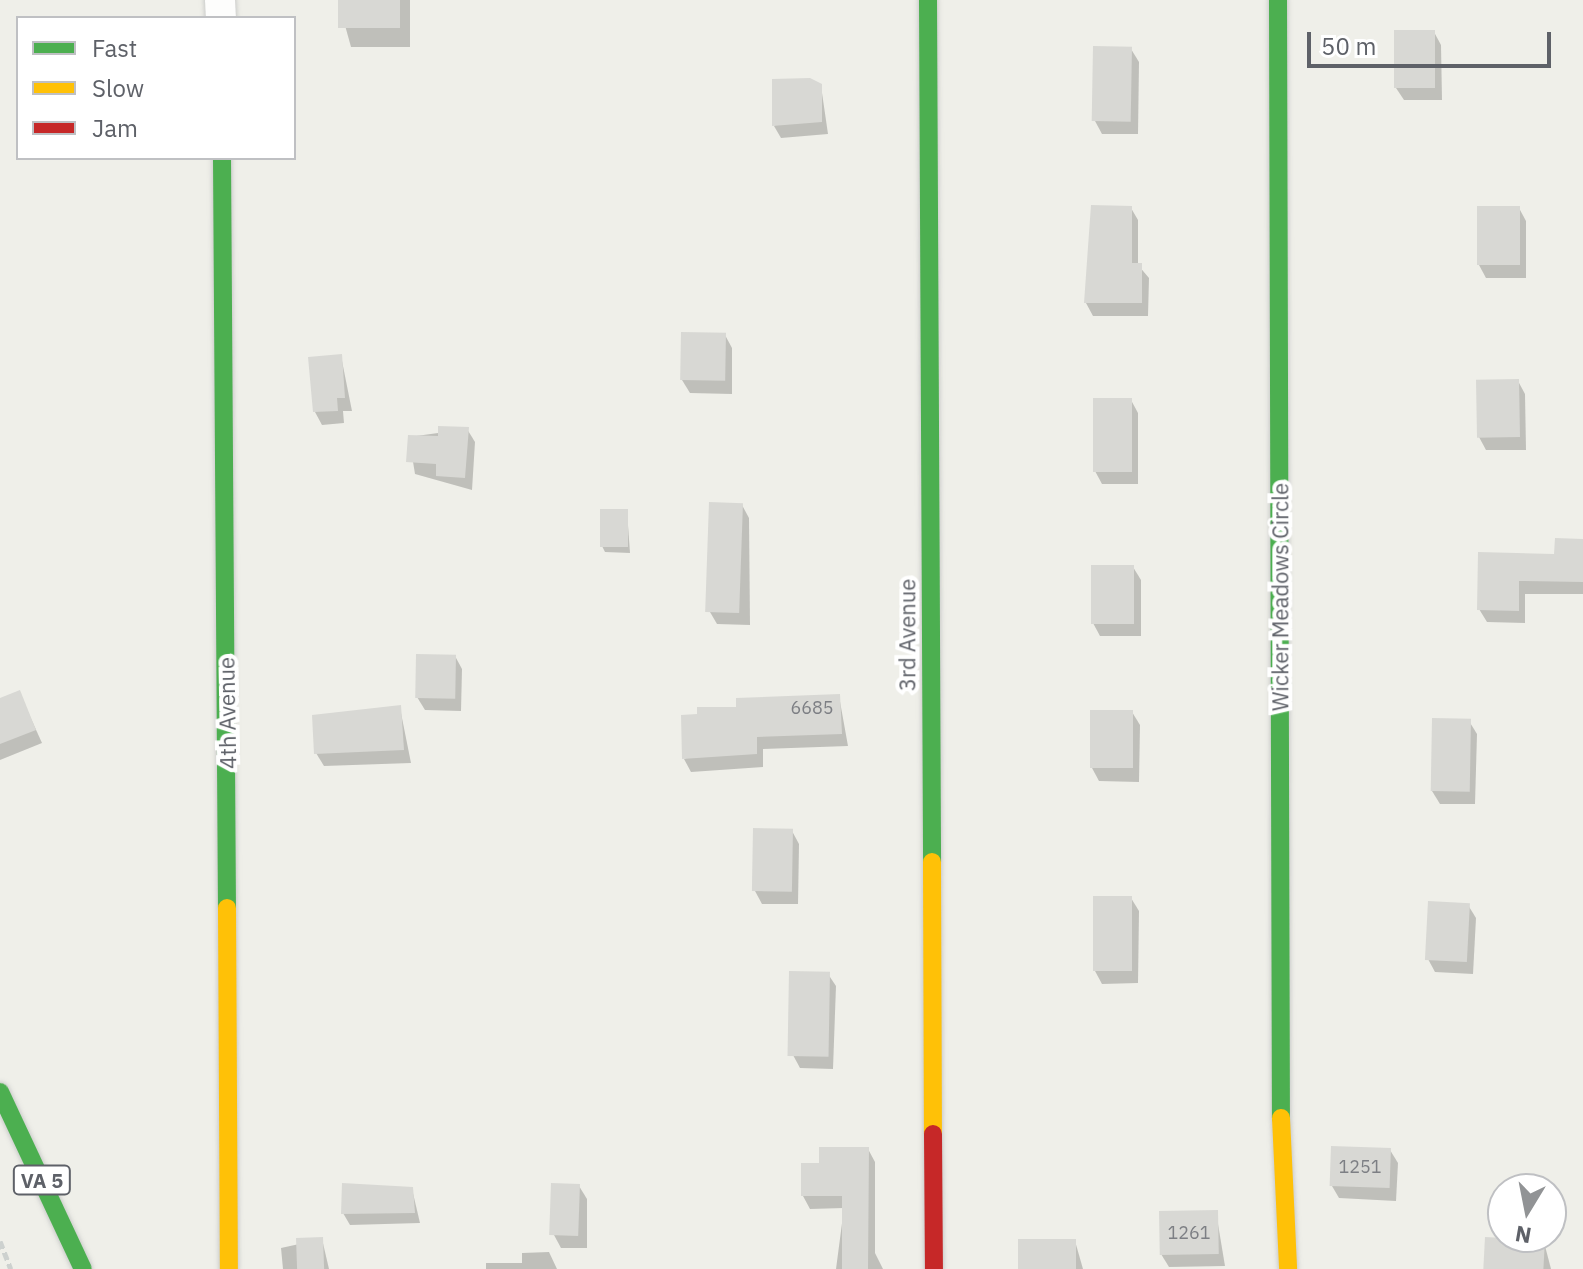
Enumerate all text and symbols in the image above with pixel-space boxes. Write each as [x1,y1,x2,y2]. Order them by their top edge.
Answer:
legend [16,16,296,160]
scale bar [1311,16,1555,66]
text: 50 m [1321,30,1376,62]
text: Fast [92,32,137,64]
text: Slow [92,72,144,104]
text: Jam [92,112,138,144]
street label: Wicker Meadows Circle [1267,483,1293,711]
street label: 3rd Avenue [894,579,920,691]
street label: 4th Avenue [213,657,241,769]
house number: 6685 [790,697,834,719]
house number: 1251 [1338,1156,1382,1178]
road number: VA 5 [12,1164,72,1196]
north arrow [1487,1173,1567,1253]
text: N [1513,1219,1533,1251]
house number: 1261 [1167,1222,1211,1244]

